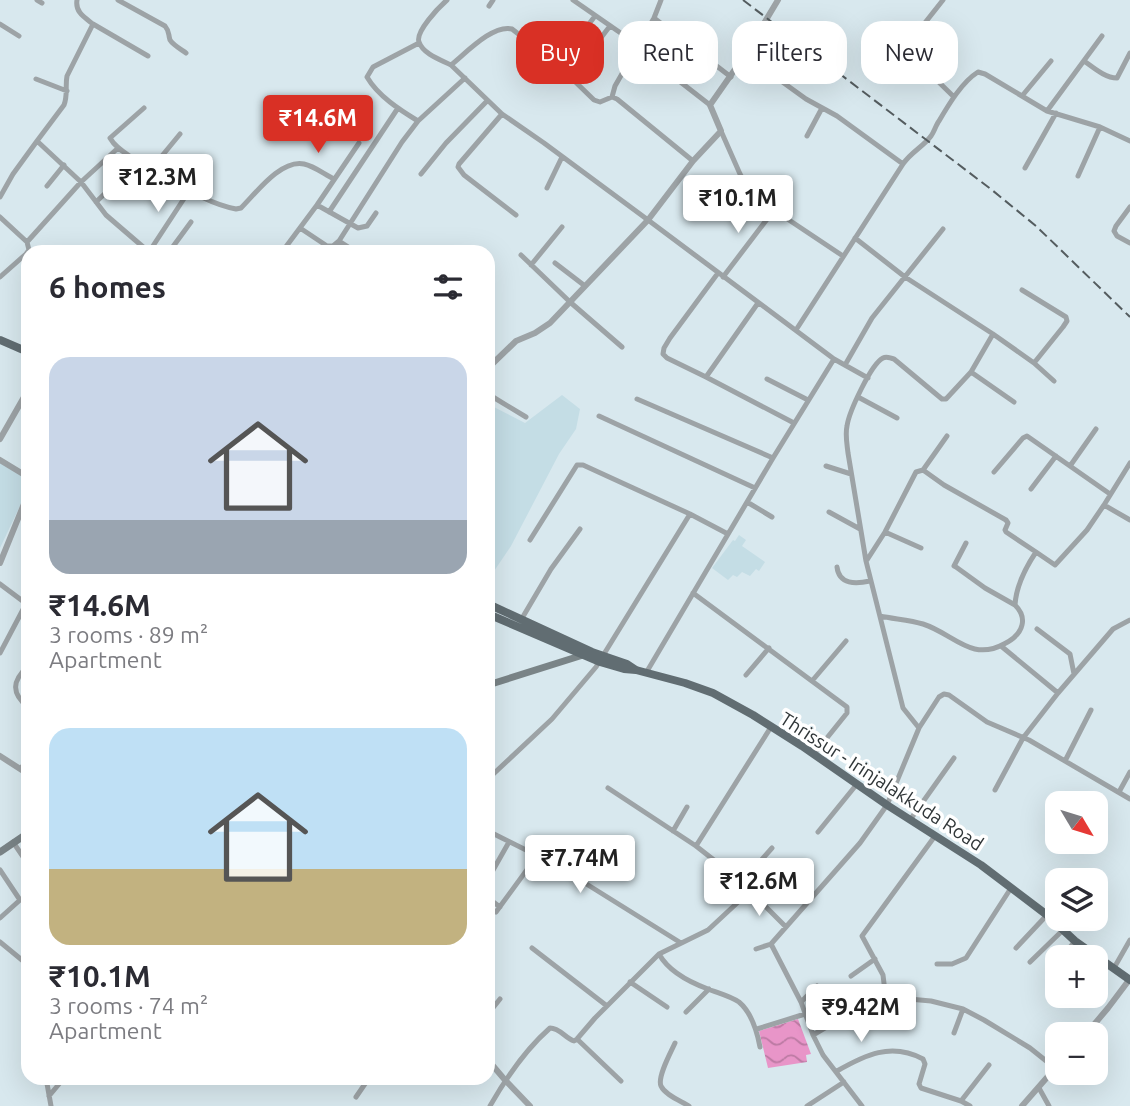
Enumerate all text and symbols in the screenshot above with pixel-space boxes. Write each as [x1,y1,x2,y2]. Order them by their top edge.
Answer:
chip: Buy [516,21,604,84]
chip: Rent [618,21,718,84]
chip: Filters [732,21,847,84]
chip: New [861,21,958,84]
pin: ₹14.6M [261,96,375,155]
text: ₹14.6M [279,105,357,130]
pin: ₹12.3M [101,154,215,214]
text: ₹12.3M [119,164,197,189]
pin: ₹10.1M [681,176,795,235]
text: ₹10.1M [699,185,777,210]
icon: filters [429,268,467,306]
text: 6 homes [49,270,166,304]
icon: home [195,403,321,529]
text: ₹14.6M [49,588,151,622]
text: 3 rooms · 89 m² [49,622,208,647]
text: Apartment [49,647,162,672]
street label: Thrissur - Irinjalakkuda Road [776,707,988,855]
icon: home [195,774,321,900]
north arrow [1045,791,1108,854]
map controls [1045,791,1108,1085]
pin: ₹7.74M [523,836,637,895]
text: ₹7.74M [541,845,619,870]
pin: ₹12.6M [702,858,816,918]
text: ₹12.6M [720,868,798,893]
button: layers [1045,868,1108,931]
button: + [1045,945,1108,1008]
text: ₹10.1M [49,959,151,993]
pin: ₹9.42M [804,984,918,1044]
text: 3 rooms · 74 m² [49,993,208,1018]
text: ₹9.42M [822,994,900,1019]
text: Apartment [49,1018,162,1043]
button: − [1045,1022,1108,1085]

